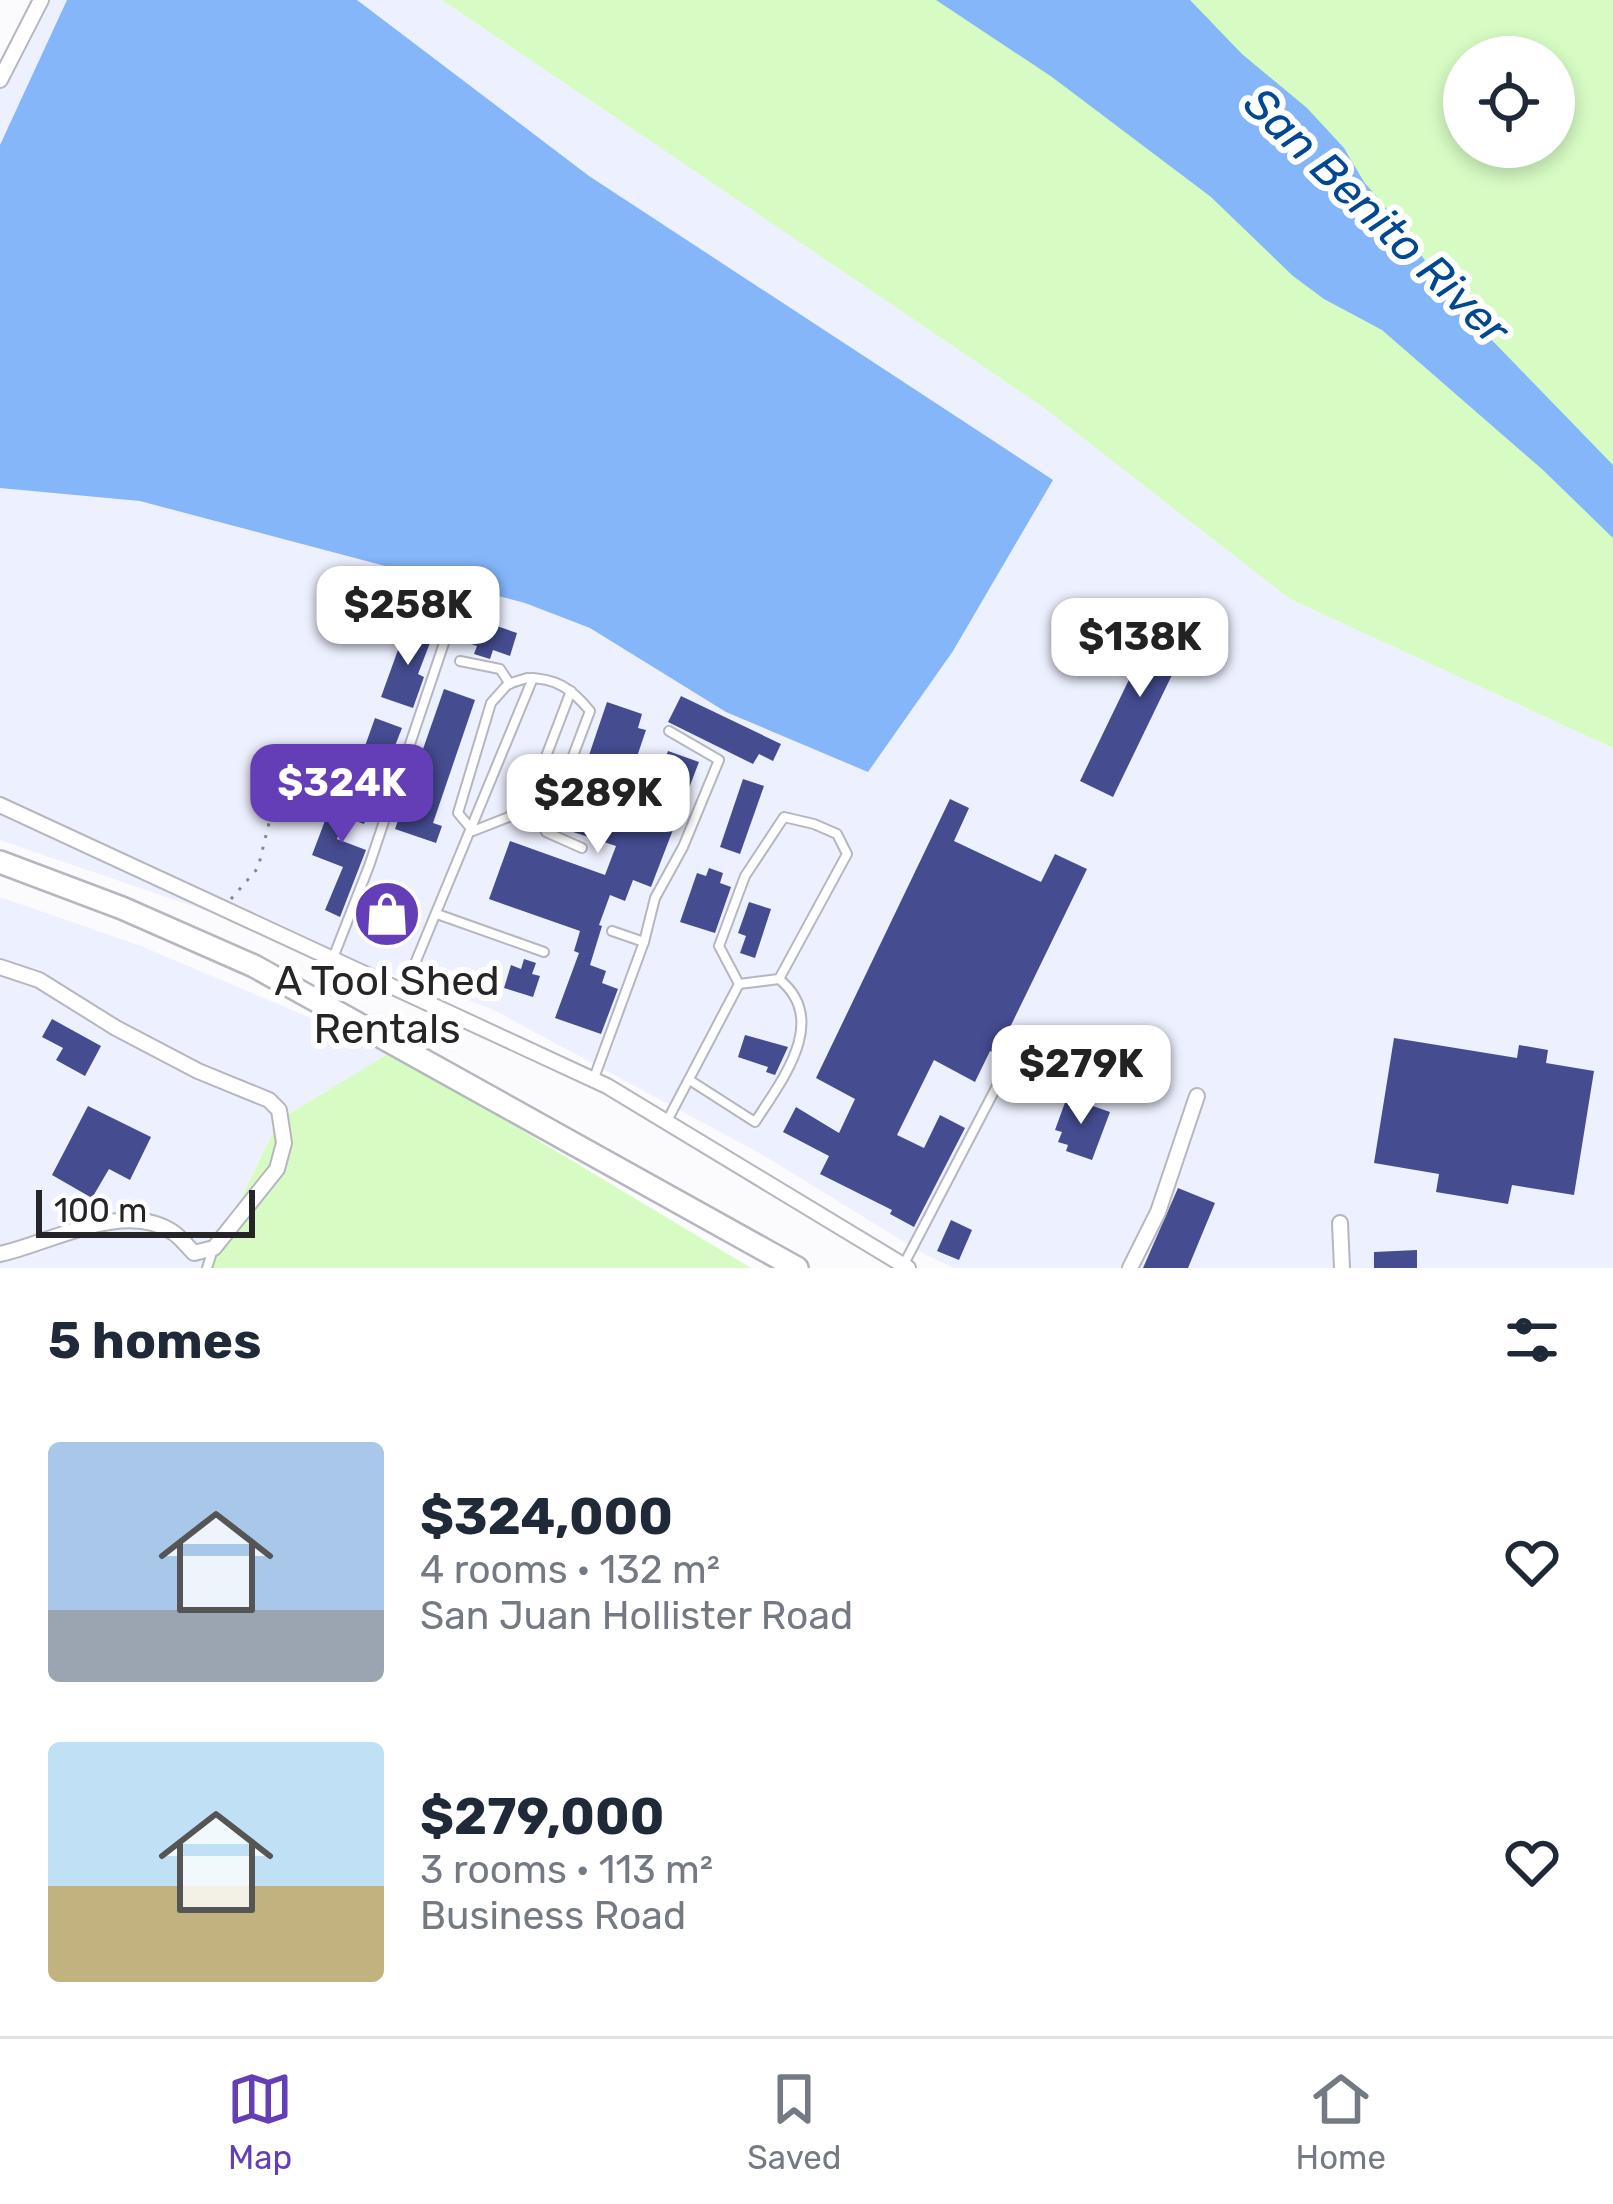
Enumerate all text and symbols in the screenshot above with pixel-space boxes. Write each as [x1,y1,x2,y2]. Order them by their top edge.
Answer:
map controls [1443,36,1575,168]
button: locate [1443,36,1575,168]
water label: San Benito River [1234,76,1522,357]
pin: $258K [324,566,492,668]
text: $258K [344,582,472,628]
pin: $138K [1056,598,1224,700]
text: $138K [1078,614,1202,660]
pin: $324K [258,744,426,846]
pin: $289K [514,754,682,856]
text: $324K [277,760,407,806]
text: $289K [534,770,662,816]
shop icon: A Tool Shed Rentals [352,879,422,949]
place label: A Tool Shed Rentals [274,956,500,1054]
pin: $279K [997,1025,1165,1127]
text: $279K [1019,1041,1143,1087]
scale bar [36,1184,255,1237]
text: 100 m [54,1191,147,1230]
icon: filters [1499,1307,1565,1373]
text: 5 homes [48,1310,261,1371]
text: $324,000 [420,1486,673,1547]
icon: home [144,1490,288,1634]
icon: heart [1499,1529,1565,1595]
text: 4 rooms · 132 m² [420,1547,720,1593]
text: San Juan Hollister Road [420,1593,853,1639]
text: $279,000 [420,1786,664,1847]
icon: home [144,1790,288,1934]
icon: heart [1499,1829,1565,1895]
text: 3 rooms · 113 m² [420,1847,713,1893]
text: Business Road [420,1893,686,1939]
tab: Map [227,2066,293,2177]
tab: Saved [747,2066,841,2177]
tab: Home [1296,2066,1386,2177]

